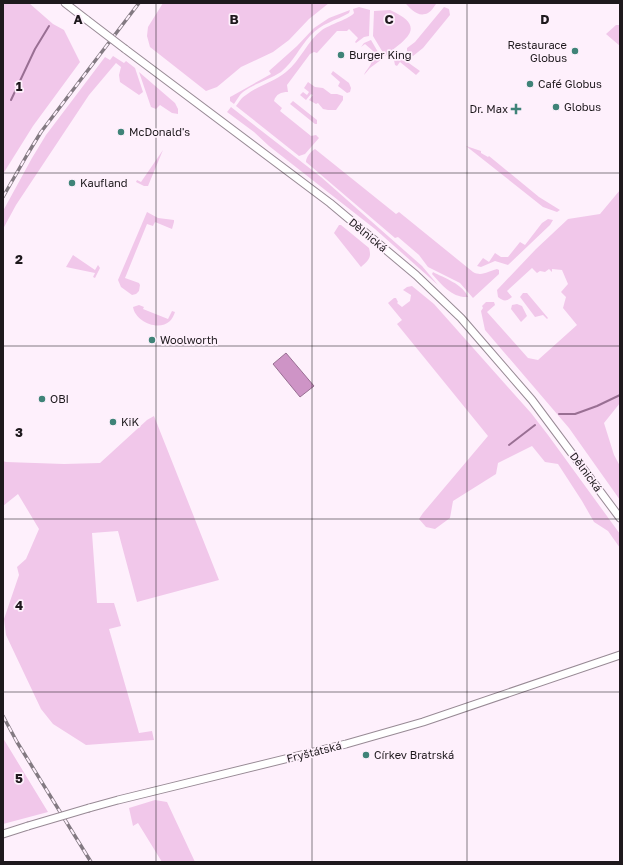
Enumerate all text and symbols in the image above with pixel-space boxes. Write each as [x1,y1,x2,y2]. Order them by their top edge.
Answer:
text: A [73,11,83,27]
text: B [229,11,239,27]
text: C [384,11,394,27]
text: D [540,11,550,27]
place label: Restaurace Globus [507,38,567,64]
marker: Restaurace Globus [570,46,580,56]
place label: Burger King [349,48,411,61]
marker: Burger King [336,50,346,60]
place label: Café Globus [538,77,602,90]
text: 1 [16,78,23,94]
marker: Café Globus [525,79,535,89]
place label: Globus [564,100,601,113]
place label: Dr. Max [470,102,508,115]
marker: Globus [551,102,561,112]
marker: Dr. Max [511,104,521,114]
place label: McDonald's [129,125,190,138]
marker: McDonald's [116,127,126,137]
place label: Kaufland [80,176,128,189]
marker: Kaufland [67,178,77,188]
street label: Dělnická [347,215,390,254]
text: 2 [15,251,23,267]
place label: Woolworth [160,333,218,346]
marker: Woolworth [147,335,157,345]
place label: OBI [50,392,69,405]
marker: OBI [37,394,47,404]
place label: KiK [121,415,140,428]
marker: KiK [108,417,118,427]
text: 3 [15,424,23,440]
street label: Dělnická [568,449,605,494]
text: 4 [15,597,23,613]
street label: Fryštátská [285,738,343,765]
place label: Církev Bratrská [374,748,454,761]
marker: Církev Bratrská [361,750,371,760]
text: 5 [15,770,23,786]

